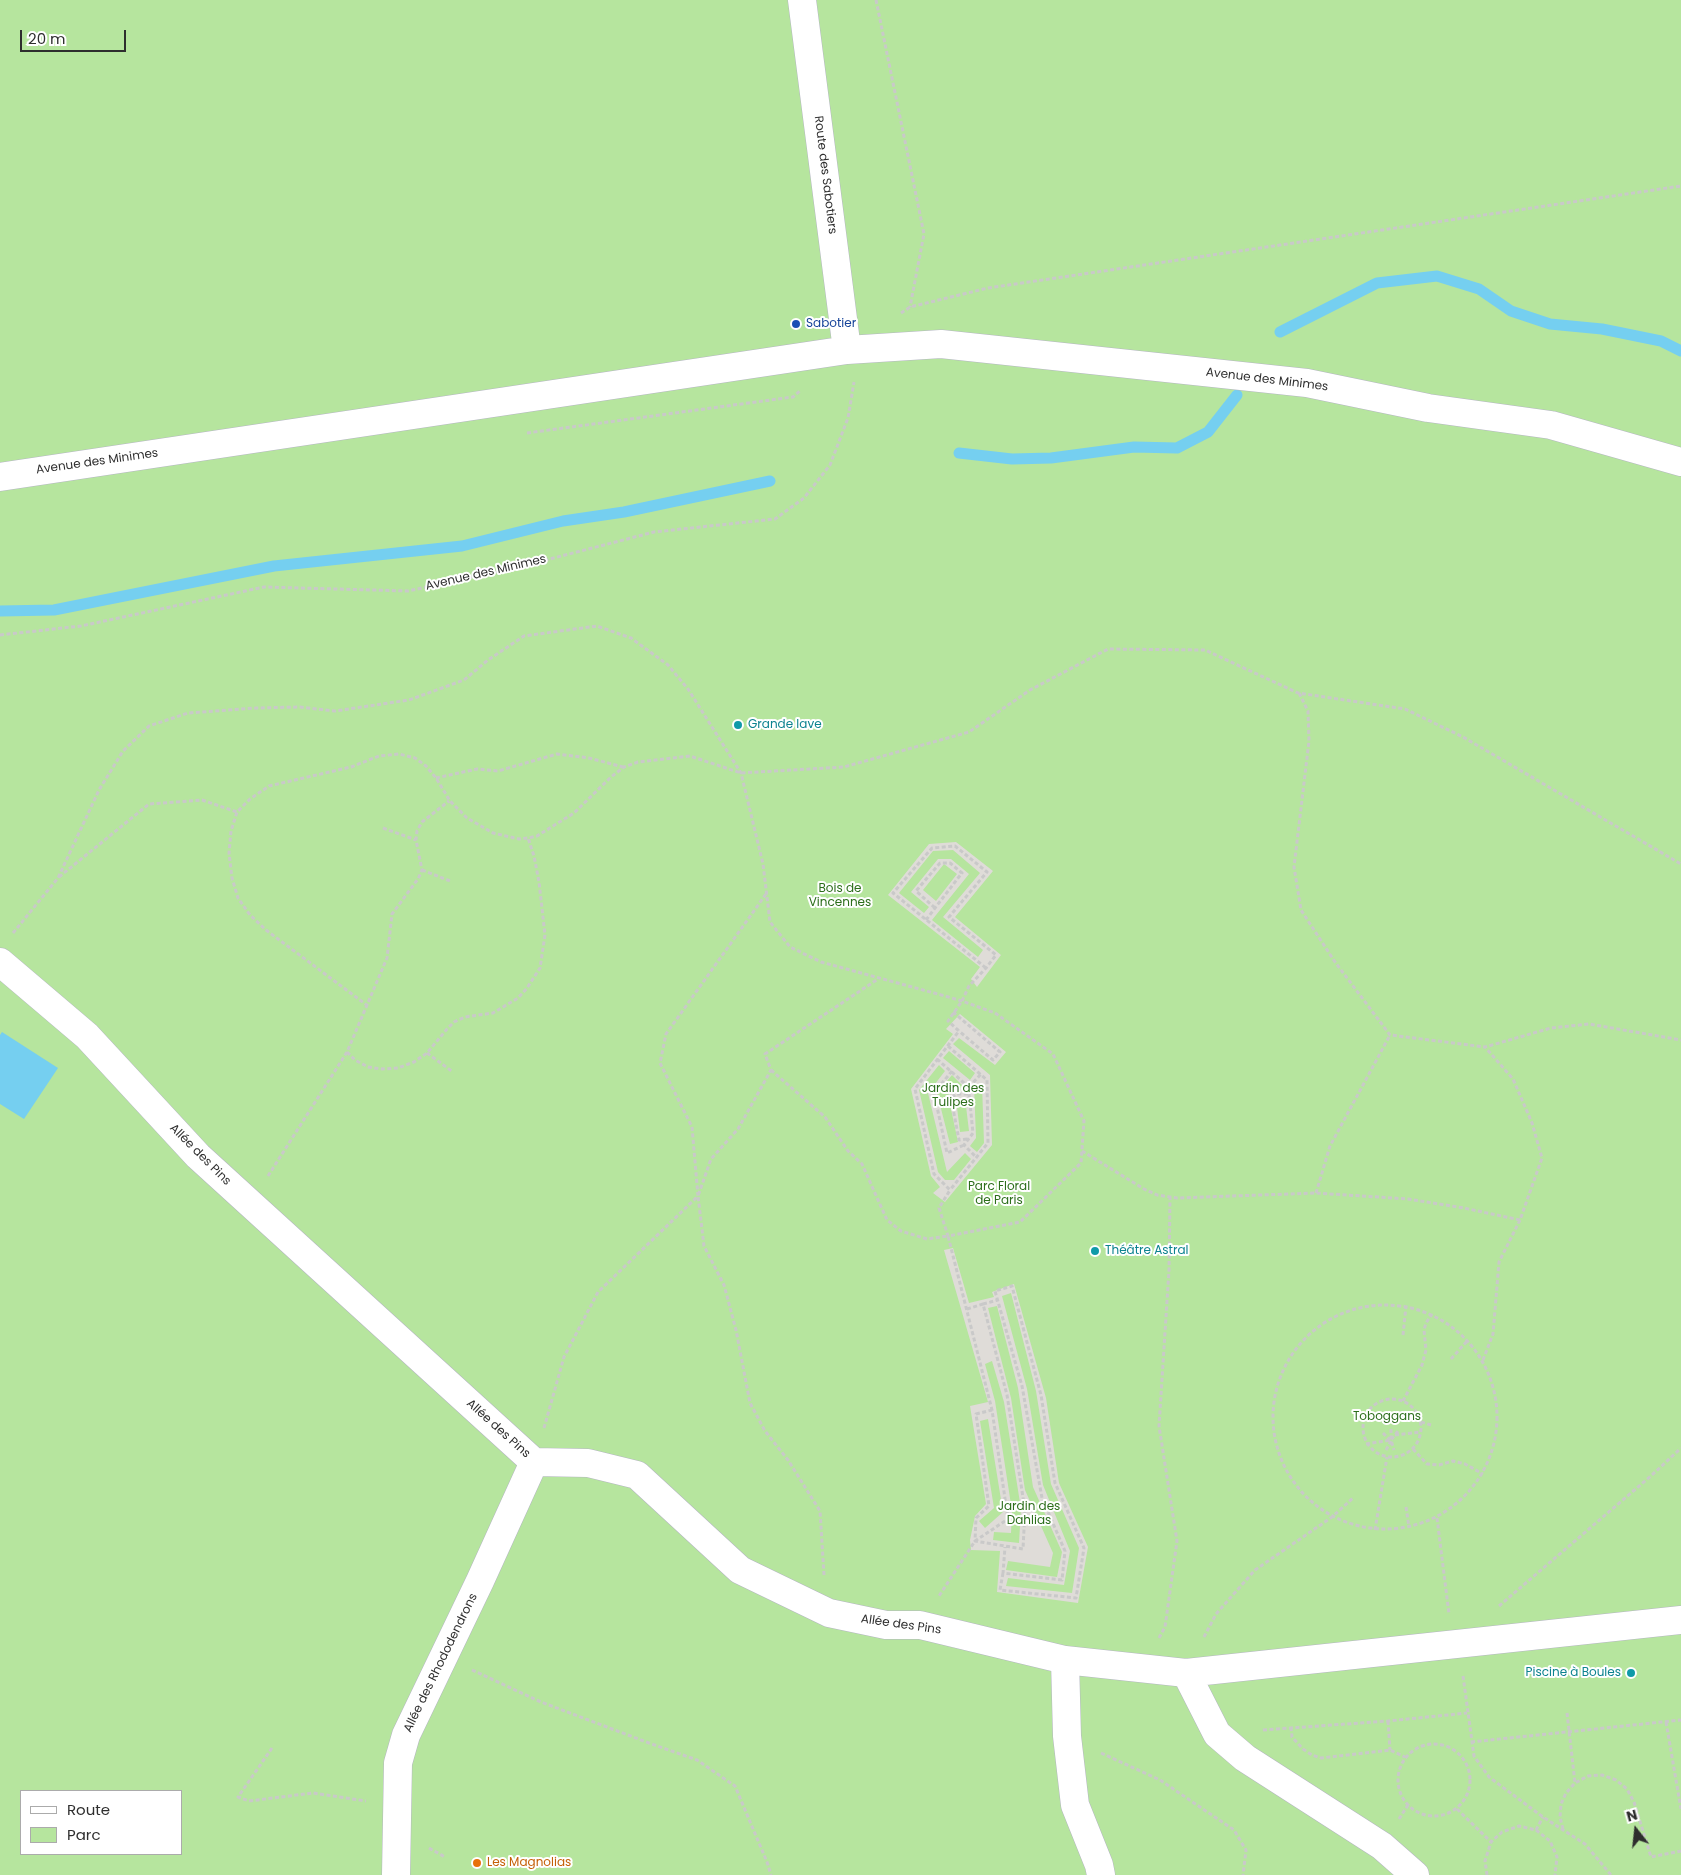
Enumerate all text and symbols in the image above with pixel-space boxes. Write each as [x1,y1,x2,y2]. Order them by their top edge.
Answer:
scale bar [22,20,129,52]
text: 20 m [28,28,66,49]
street label: Route des Sabotiers [811,115,839,235]
place label: Sabotier [806,317,856,331]
marker: Sabotier [790,318,802,330]
street label: Avenue des Minimes [1205,365,1329,395]
street label: Avenue des Minimes [35,446,159,478]
street label: Avenue des Minimes [424,552,548,594]
place label: Grande lave [748,718,822,732]
marker: Grande lave [732,719,744,731]
park label: Bois de Vincennes [809,882,871,910]
park label: Jardin des Tulipes [922,1082,984,1110]
street label: Allée des Pins [166,1121,234,1189]
park label: Parc Floral de Paris [968,1180,1030,1208]
place label: Théâtre Astral [1105,1244,1188,1258]
marker: Théâtre Astral [1089,1245,1101,1257]
street label: Allée des Pins [463,1397,533,1461]
park label: Toboggans [1353,1410,1421,1424]
park label: Jardin des Dahlias [998,1500,1060,1528]
street label: Allée des Rhododendrons [401,1591,481,1735]
street label: Allée des Pins [860,1612,942,1638]
place label: Piscine à Boules [1526,1666,1621,1680]
marker: Piscine à Boules [1625,1667,1637,1679]
legend [20,1790,182,1855]
text: Route [67,1799,110,1820]
north arrow [1611,1805,1661,1855]
text: N [1624,1805,1640,1827]
text: Parc [67,1824,101,1845]
place label: Les Magnolias [487,1856,571,1870]
marker: Les Magnolias [471,1857,483,1869]

